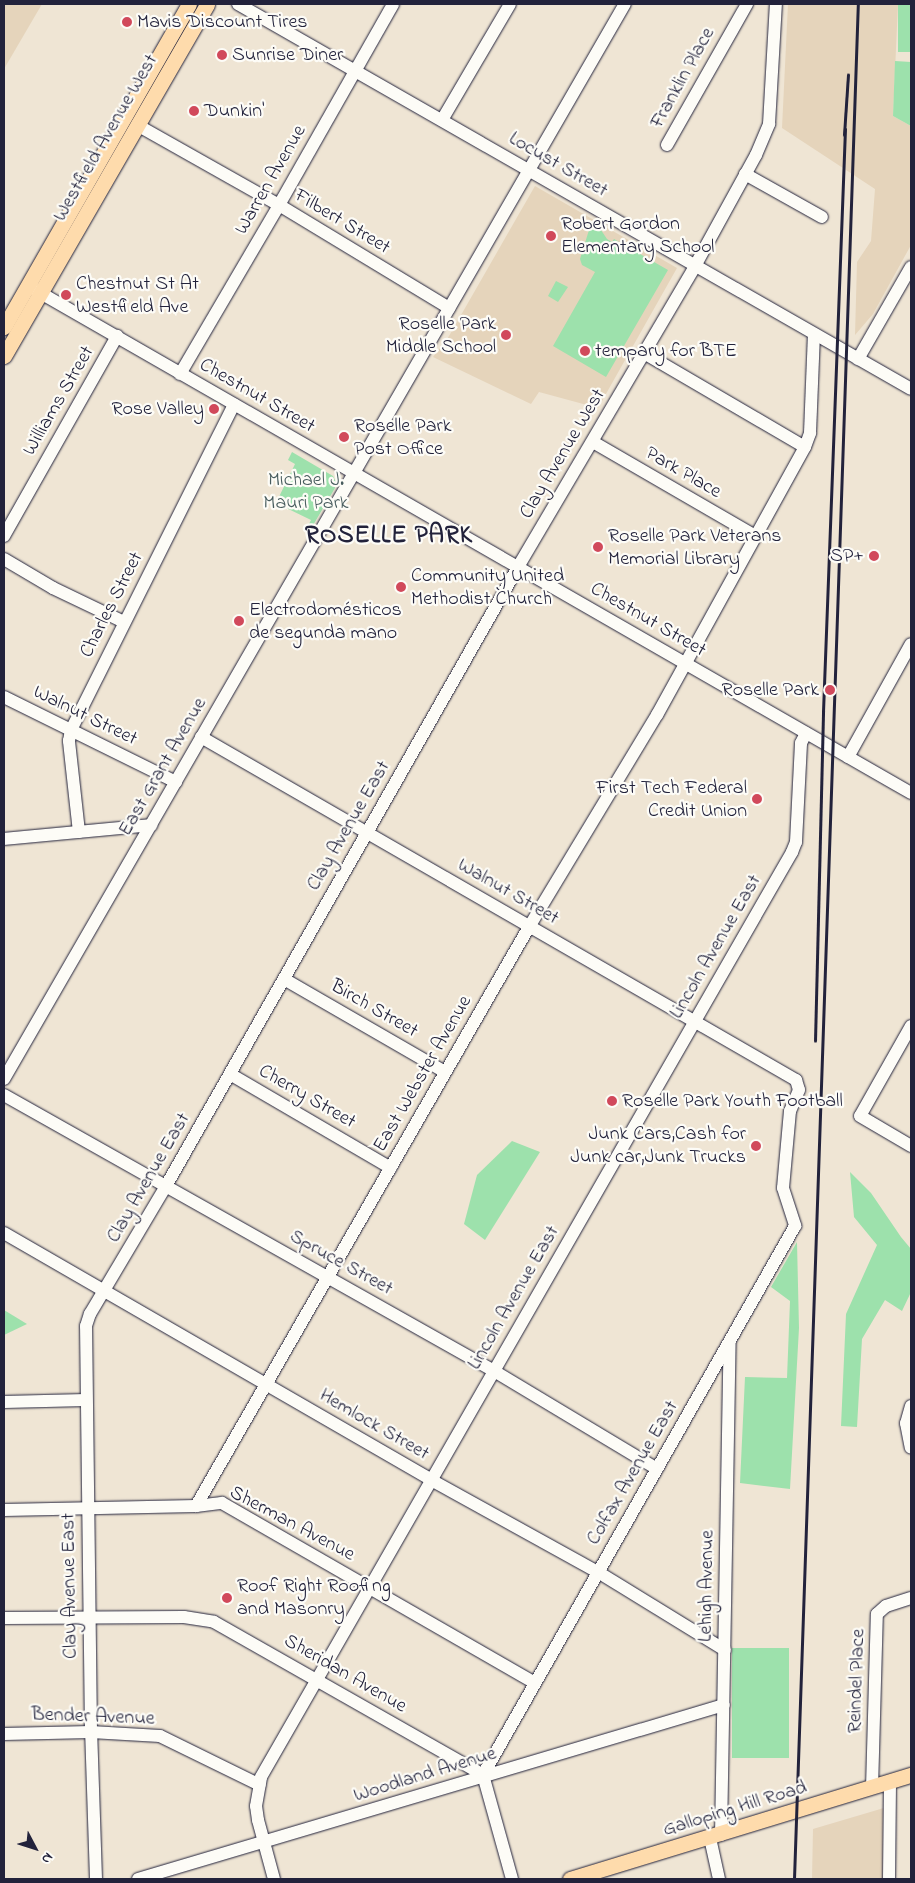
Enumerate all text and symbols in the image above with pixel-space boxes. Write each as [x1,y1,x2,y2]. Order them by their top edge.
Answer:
place label: Mavis Discount Tires [137,10,308,34]
marker: Mavis Discount Tires [121,16,133,28]
street label: Franklin Place [646,24,720,132]
place label: Sunrise Diner [232,43,343,67]
marker: Sunrise Diner [216,49,228,61]
street label: Westfield Avenue West [48,50,164,226]
place label: Dunkin' [204,99,264,123]
marker: Dunkin' [188,105,200,117]
street label: Warren Avenue [230,121,312,239]
street label: Locust Street [504,127,612,203]
street label: Filbert Street [290,184,394,260]
place label: Robert Gordon Elementary School [561,213,714,260]
marker: Robert Gordon Elementary School [545,230,557,242]
place label: Chestnut St At Westfield Ave [76,272,199,319]
marker: Chestnut St At Westfield Ave [60,289,72,301]
place label: Roselle Park Middle School [386,312,496,359]
marker: Roselle Park Middle School [500,329,512,341]
place label: tempary for BTE [595,339,737,363]
street label: Williams Street [18,342,100,460]
marker: tempary for BTE [579,345,591,357]
street label: Chestnut Street [195,353,319,439]
street label: Clay Avenue West [515,385,611,523]
place label: Rose Valley [111,397,204,421]
marker: Rose Valley [208,403,220,415]
place label: Roselle Park Post Office [354,414,451,461]
marker: Roselle Park Post Office [338,431,350,443]
street label: Park Place [641,442,725,504]
park label: Michael J. Mauri Park [263,468,349,515]
district label: ROSELLE PARK [304,521,474,551]
place label: Roselle Park Veterans Memorial Library [608,524,781,571]
marker: Roselle Park Veterans Memorial Library [592,541,604,553]
place label: SP+ [830,544,864,568]
street label: Charles Street [75,548,149,662]
marker: SP+ [868,550,880,562]
place label: Community United Methodist Church [411,564,564,611]
street label: Chestnut Street [586,577,710,663]
marker: Community United Methodist Church [395,581,407,593]
place label: Electrodomésticos de segunda mano [249,598,402,645]
marker: Electrodomésticos de segunda mano [233,615,245,627]
place label: Roselle Park [722,678,819,702]
street label: Walnut Street [29,680,141,752]
marker: Roselle Park [823,683,837,697]
street label: East Grant Avenue [114,694,212,840]
street label: Clay Avenue East [302,757,396,895]
place label: First Tech Federal Credit Union [596,776,747,823]
marker: First Tech Federal Credit Union [751,793,763,805]
street label: Walnut Street [453,853,563,931]
street label: Lincoln Avenue East [665,871,767,1023]
street label: Birch Street [326,974,422,1044]
street label: East Webster Avenue [368,991,478,1157]
street label: Cherry Street [254,1060,360,1134]
place label: Roselle Park Youth Football [622,1089,843,1113]
marker: Roselle Park Youth Football [606,1095,618,1107]
street label: Clay Avenue East [102,1109,196,1247]
place label: Junk Cars,Cash for Junk car,Junk Trucks [570,1122,746,1169]
marker: Junk Cars,Cash for Junk car,Junk Trucks [750,1140,762,1152]
street label: Lincoln Avenue East [463,1222,565,1374]
street label: Spruce Street [285,1225,397,1301]
street label: Hemlock Street [315,1384,433,1466]
street label: Colfax Avenue East [582,1397,684,1549]
street label: Sherman Avenue [225,1481,359,1567]
street label: Clay Avenue East [57,1513,83,1659]
street label: Lehigh Avenue [694,1530,720,1642]
place label: Roof Right Roofing and Masonry [237,1574,391,1621]
marker: Roof Right Roofing and Masonry [221,1592,233,1604]
street label: Reindel Place [843,1628,871,1734]
street label: Sheridan Avenue [279,1629,411,1719]
street label: Bender Avenue [31,1703,155,1731]
street label: Woodland Avenue [351,1742,499,1808]
street label: Galloping Hill Road [660,1776,810,1842]
north arrow [10,1823,60,1873]
text: N [36,1848,58,1868]

